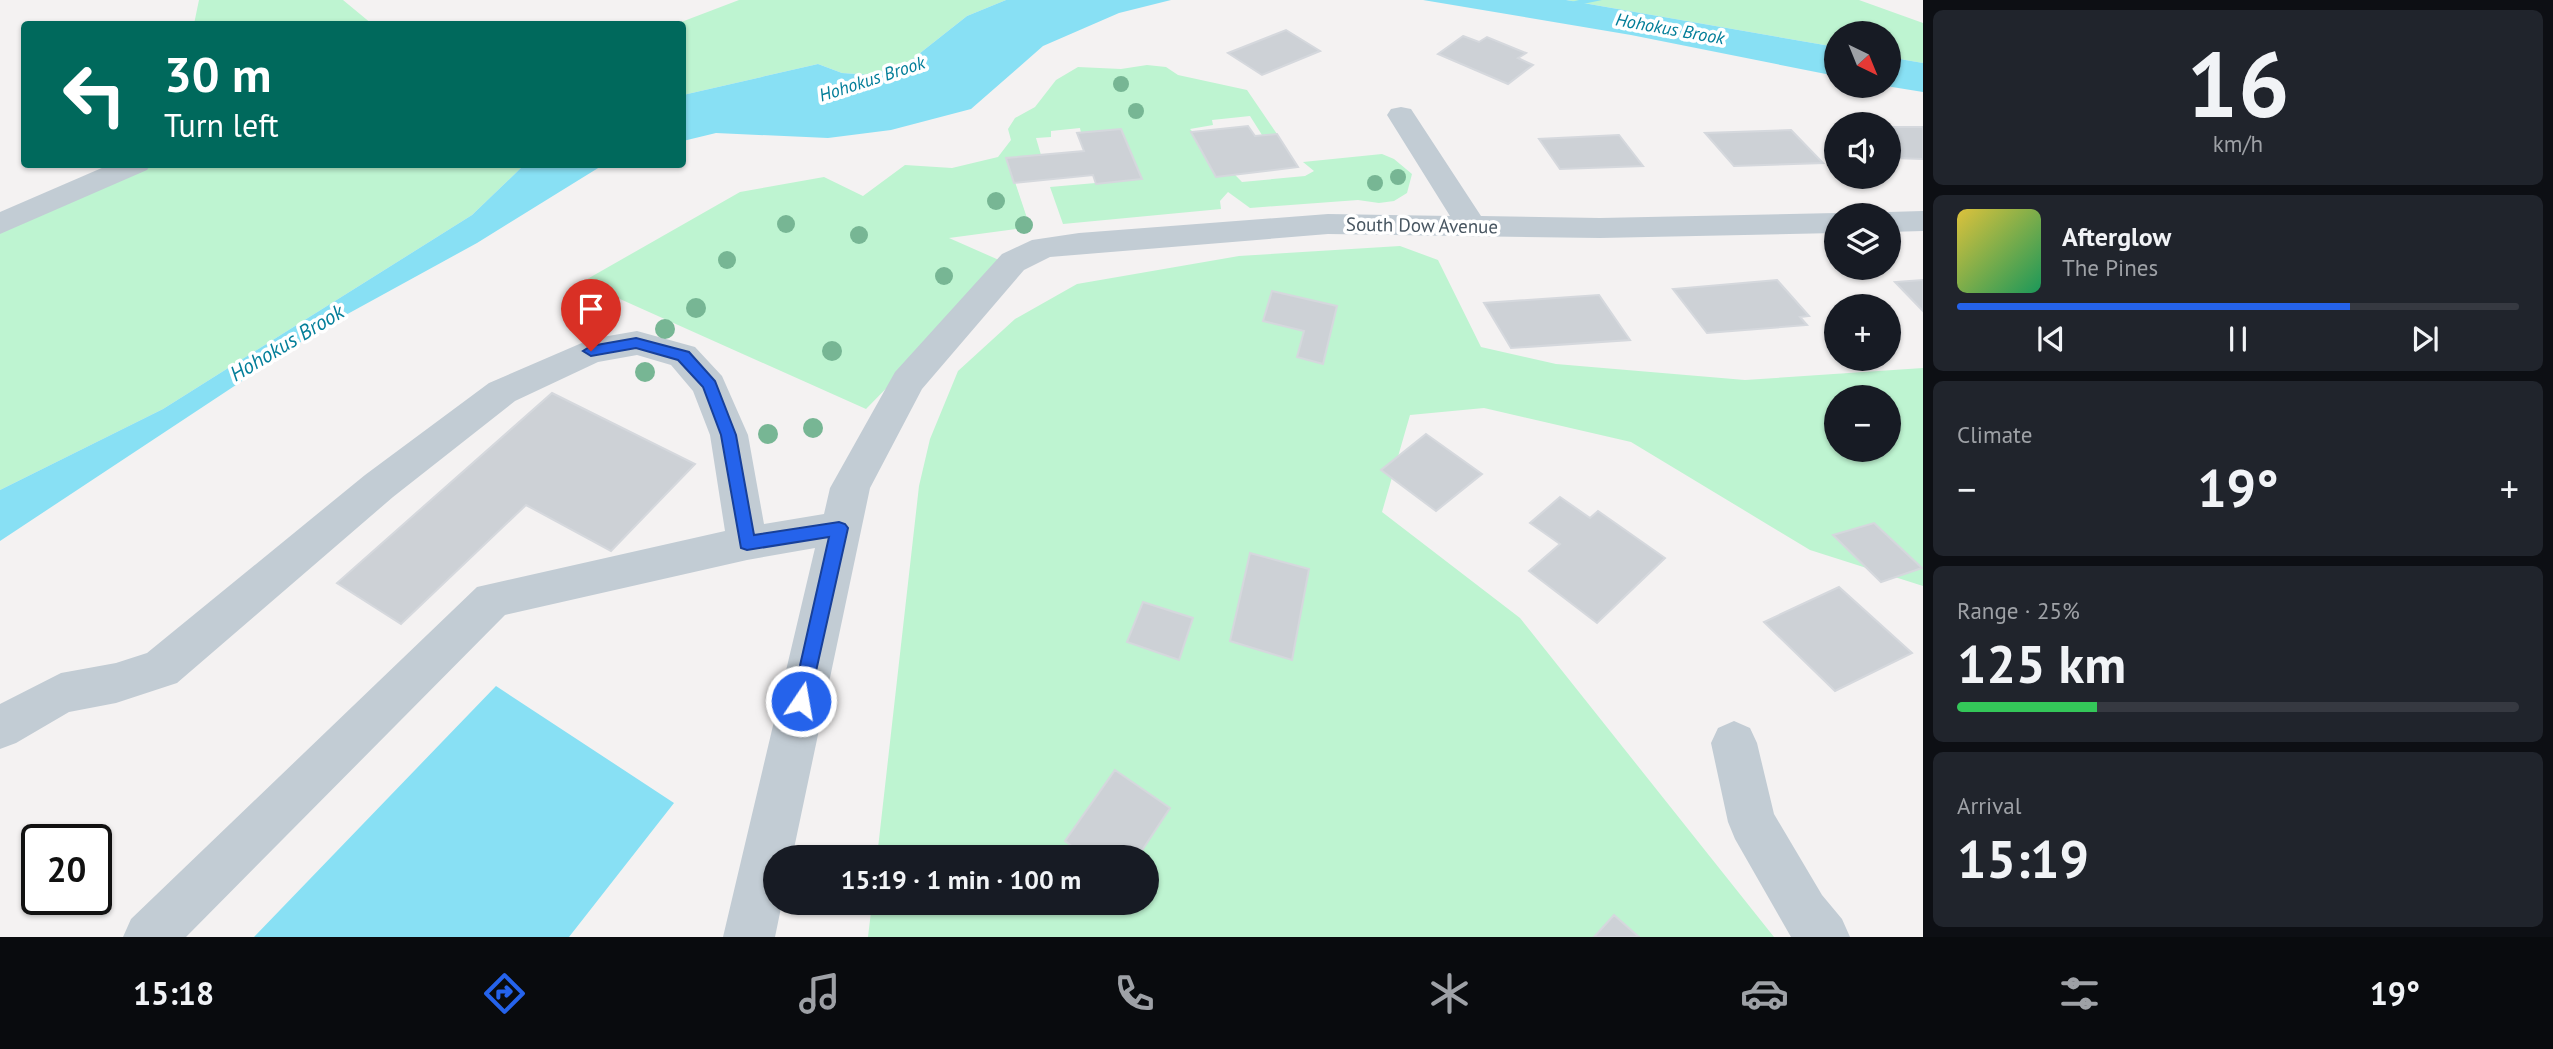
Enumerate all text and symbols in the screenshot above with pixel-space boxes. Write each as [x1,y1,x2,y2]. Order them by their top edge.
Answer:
water label: Hohokus Brook [1614,8,1727,50]
north arrow [1824,21,1900,98]
map controls [1824,21,1901,462]
text: 16 [2186,24,2290,142]
text: 30 m [164,42,271,106]
icon: left [49,49,140,140]
water label: Hohokus Brook [816,50,929,106]
text: Turn left [164,104,279,146]
button: sound [1824,112,1901,189]
text: km/h [2213,129,2263,158]
button: layers [1824,203,1901,280]
street label: South Dow Avenue [1346,212,1498,238]
text: Afterglow [2062,220,2171,253]
text: The Pines [2062,253,2158,282]
pin [561,279,621,351]
icon: arrive [572,290,610,328]
button: + [1824,294,1901,371]
water label: Hohokus Brook [225,297,350,387]
icon: previous [2032,320,2070,358]
icon: pause [2219,320,2257,358]
icon: next [2406,320,2444,358]
button: − [1824,385,1901,462]
text: Climate [1957,420,2032,449]
text: 19° [2197,454,2279,521]
text: − [1957,464,1976,513]
text: + [2500,464,2519,513]
text: Range · 25% [1957,596,2080,625]
text: 125 km [1957,630,2126,697]
position arrow [764,664,838,738]
text: Arrival [1957,791,2021,820]
speed limit sign: 20 [21,824,112,915]
text: 15:19 [1957,825,2089,892]
text: 15:19 · 1 min · 100 m [841,863,1081,896]
icon: directions [480,969,529,1018]
icon: music [795,969,844,1018]
icon: phone [1110,969,1159,1018]
icon: climate [1425,969,1474,1018]
icon: car [1740,969,1789,1018]
icon: filters [2055,969,2104,1018]
text: 15:18 [133,972,214,1014]
text: 19° [2370,972,2420,1014]

